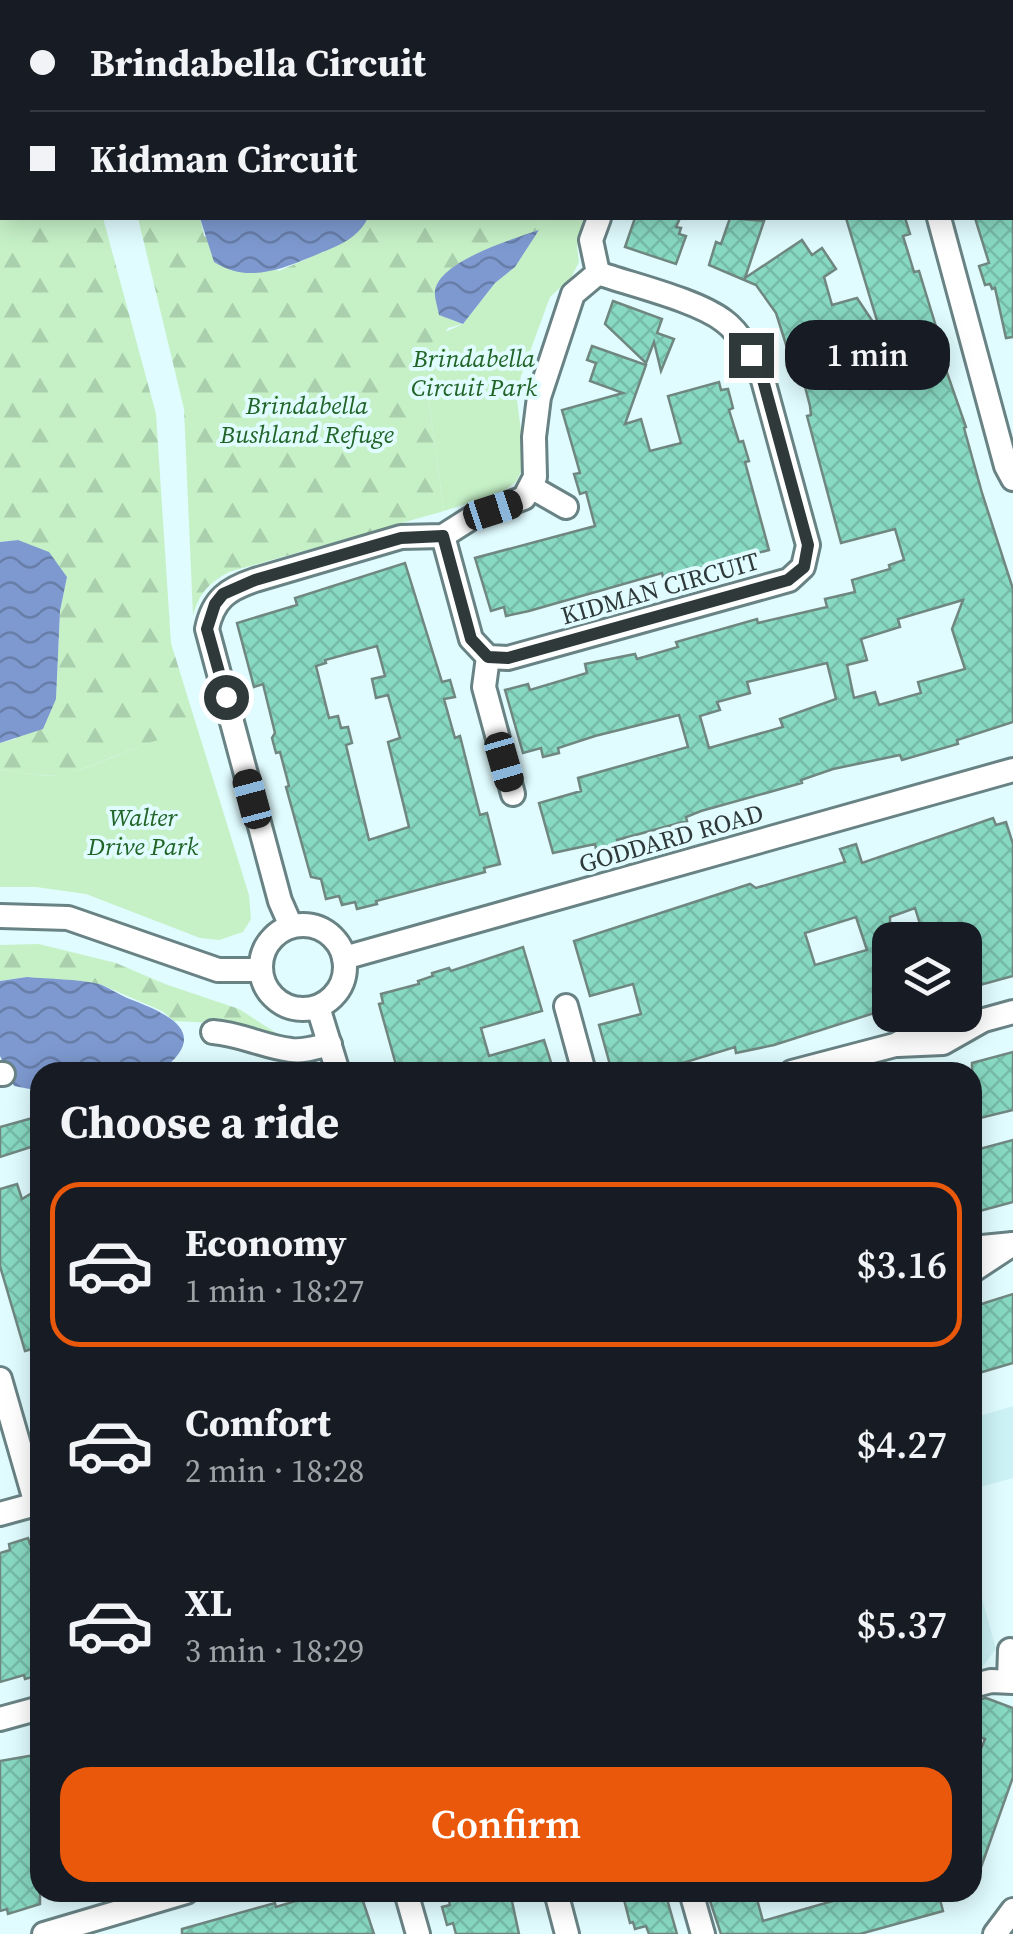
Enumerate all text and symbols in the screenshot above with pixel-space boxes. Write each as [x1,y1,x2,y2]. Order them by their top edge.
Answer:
text: Brindabella Circuit [90,37,426,89]
text: Kidman Circuit [90,133,357,185]
callout: 1 min [786,320,951,390]
route end [729,333,774,378]
text: 1 min [826,333,909,377]
park label: Brindabella Circuit Park [411,341,537,404]
park label: Brindabella Bushland Refuge [219,388,394,451]
car [460,486,526,534]
street label: KIDMAN CIRCUIT [557,543,763,633]
route start [204,675,249,720]
car [481,729,527,795]
car [230,766,274,832]
street label: GODDARD ROAD [575,795,767,881]
park label: Walter Drive Park [87,800,199,863]
map controls [872,922,982,1032]
button: layers [872,922,982,1032]
text: Choose a ride [60,1091,339,1153]
text: Economy [185,1217,347,1269]
icon: car [65,1220,155,1310]
text: $3.16 [857,1239,947,1291]
text: 1 min · 18:27 [185,1269,364,1313]
text: Comfort [185,1397,331,1449]
icon: car [65,1400,155,1490]
text: $4.27 [857,1419,947,1471]
text: 2 min · 18:28 [185,1449,364,1493]
text: XL [185,1577,232,1629]
icon: car [65,1580,155,1670]
text: $5.37 [857,1599,947,1651]
text: 3 min · 18:29 [185,1629,364,1673]
button: Confirm [60,1767,952,1882]

